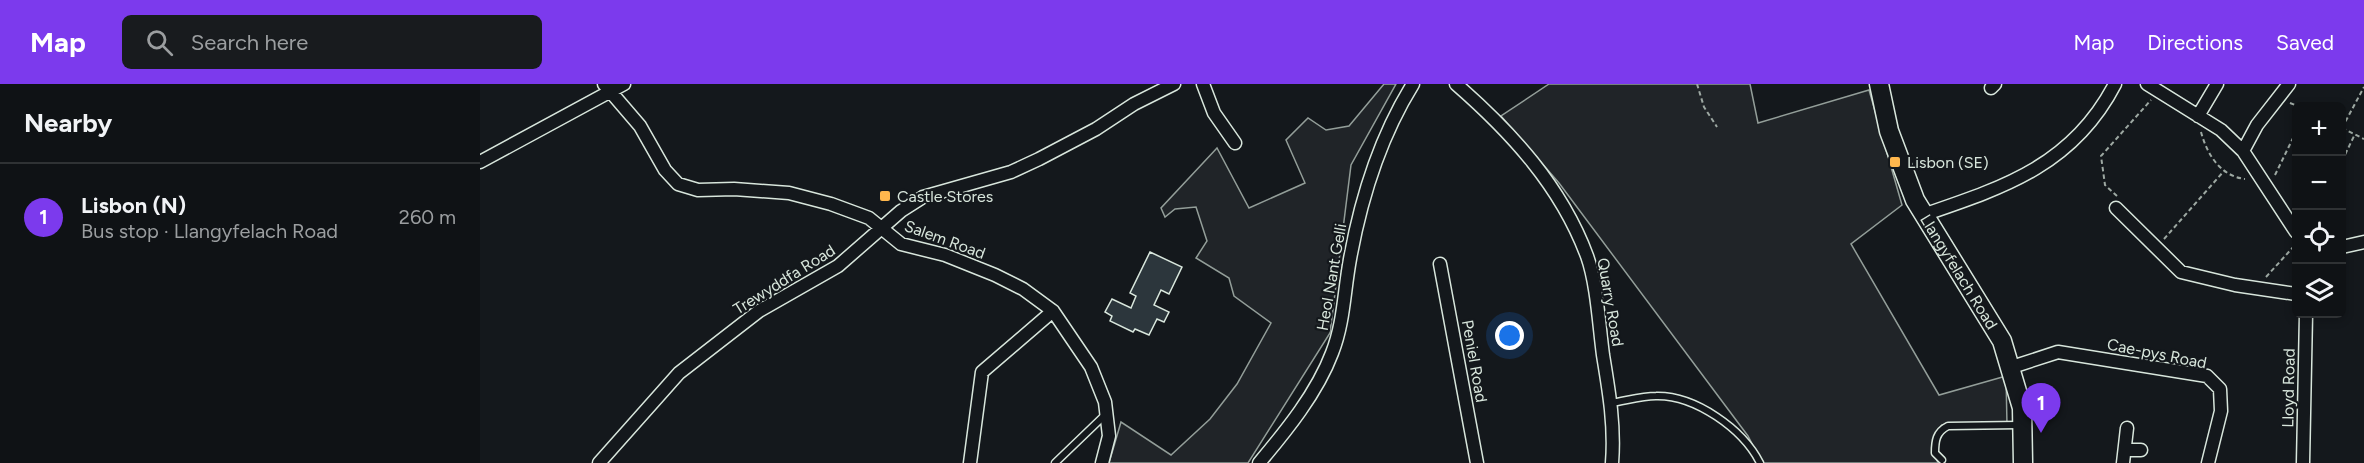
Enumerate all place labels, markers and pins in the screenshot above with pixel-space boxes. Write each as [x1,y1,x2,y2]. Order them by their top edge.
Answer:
place label: Lisbon (SE) [1907,153,1989,172]
marker: Lisbon (SE) [1888,155,1902,169]
place label: Castle Stores [897,187,993,206]
marker: Castle Stores [878,189,892,203]
pin: 1 [2022,384,2060,433]

